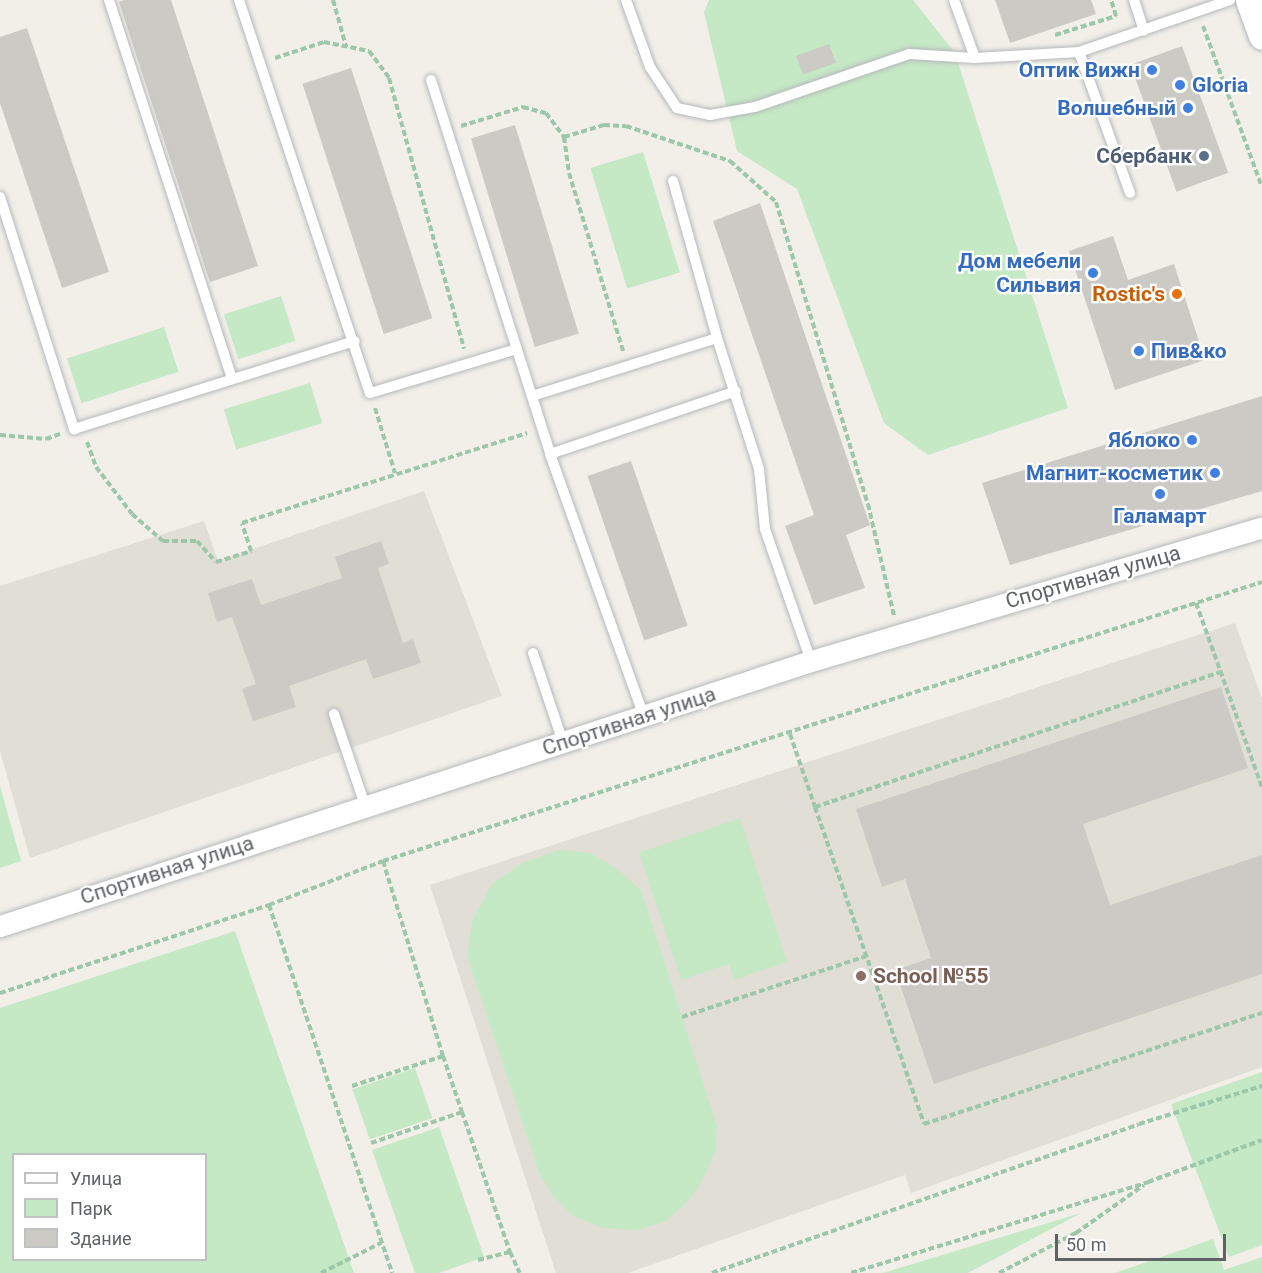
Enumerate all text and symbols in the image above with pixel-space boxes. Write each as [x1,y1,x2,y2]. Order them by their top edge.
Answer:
place label: Оптик Вижн [1019,57,1140,83]
marker: Оптик Вижн [1145,63,1159,77]
place label: Gloria [1192,72,1248,98]
marker: Gloria [1173,78,1187,92]
place label: Волшебный [1057,95,1176,121]
marker: Волшебный [1181,101,1195,115]
place label: Сбербанк [1096,143,1192,169]
marker: Сбербанк [1197,149,1211,163]
place label: Дом мебели Сильвия [958,248,1081,298]
marker: Дом мебели Сильвия [1086,266,1100,280]
place label: Rostic's [1092,281,1165,307]
marker: Rostic's [1170,287,1184,301]
place label: Пив&ко [1151,338,1227,364]
marker: Пив&ко [1132,344,1146,358]
place label: Яблоко [1109,427,1180,453]
marker: Яблоко [1185,433,1199,447]
place label: Магнит-косметик [1026,460,1203,486]
marker: Магнит-косметик [1208,466,1222,480]
marker: Галамарт [1153,487,1167,501]
place label: Галамарт [1113,503,1207,529]
street label: Спортивная улица [1003,540,1183,614]
street label: Спортивная улица [539,681,719,761]
street label: Спортивная улица [77,830,257,910]
place label: School №55 [873,963,988,989]
marker: School №55 [854,969,868,983]
legend [12,1153,207,1261]
text: Улица [70,1168,122,1189]
text: Парк [70,1198,112,1219]
scale bar [1058,1222,1229,1260]
text: Здание [70,1228,132,1249]
text: 50 m [1066,1234,1106,1255]

